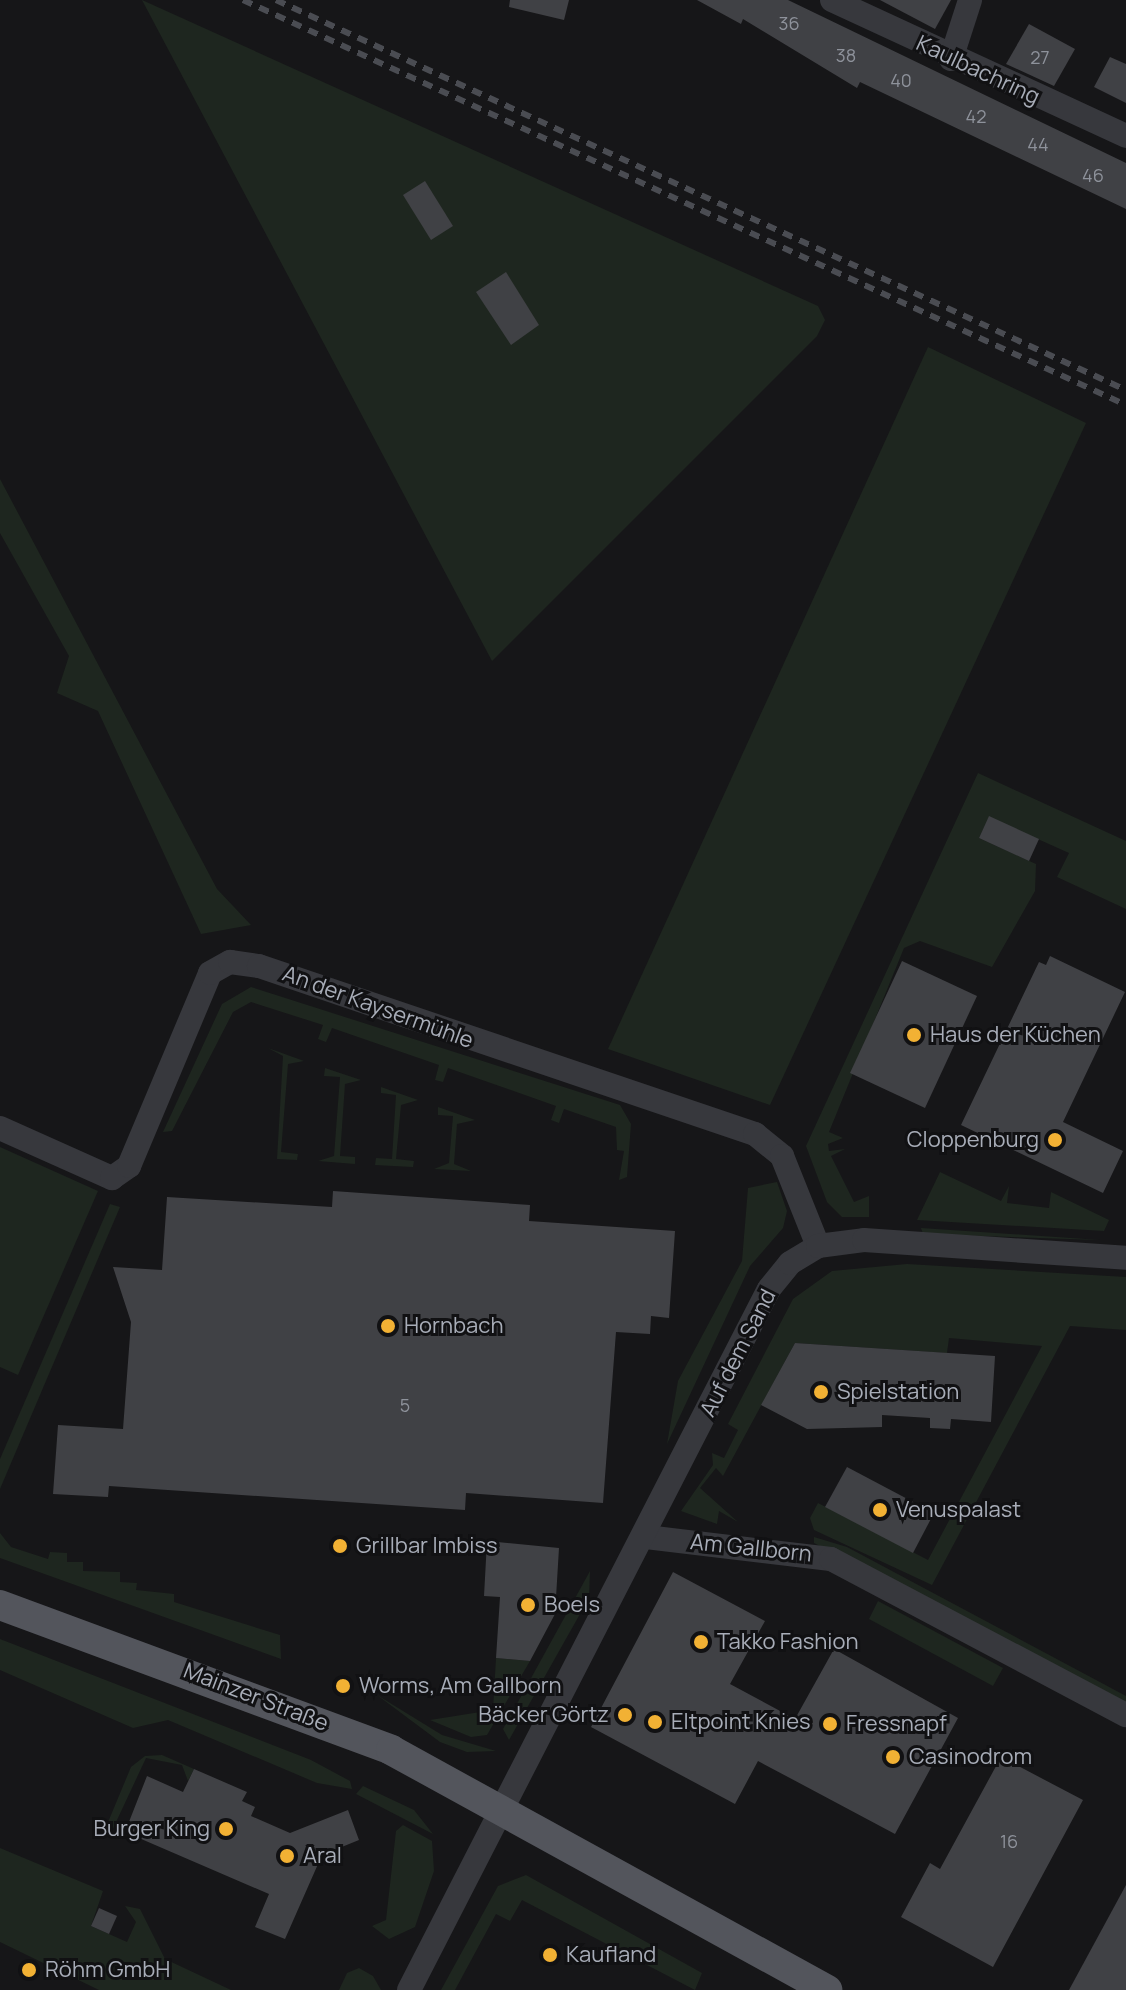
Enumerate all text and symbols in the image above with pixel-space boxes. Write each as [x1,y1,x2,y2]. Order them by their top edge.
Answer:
house number: 36 [778,12,800,34]
street label: Kaulbachring [912,30,1044,110]
house number: 38 [836,44,856,66]
house number: 27 [1030,46,1050,68]
house number: 40 [890,69,912,91]
house number: 42 [966,105,986,127]
house number: 44 [1027,133,1049,155]
house number: 46 [1082,164,1104,186]
street label: An der Kaysermühle [279,960,477,1054]
place label: Haus der Küchen [930,1022,1101,1048]
marker: Haus der Küchen [905,1026,923,1044]
place label: Cloppenburg [907,1127,1039,1153]
marker: Cloppenburg [1046,1131,1064,1149]
street label: Auf dem Sand [695,1285,781,1421]
place label: Hornbach [404,1313,504,1339]
marker: Hornbach [379,1317,397,1335]
place label: Spielstation [837,1379,959,1405]
marker: Spielstation [812,1383,830,1401]
house number: 5 [400,1394,410,1416]
place label: Venuspalast [896,1497,1021,1523]
marker: Venuspalast [871,1501,889,1519]
street label: Am Gallborn [689,1528,813,1568]
place label: Grillbar Imbiss [356,1533,497,1559]
marker: Grillbar Imbiss [331,1537,349,1555]
place label: Boels [544,1592,600,1618]
marker: Boels [519,1596,537,1614]
place label: Takko Fashion [717,1629,859,1655]
marker: Takko Fashion [692,1633,710,1651]
street label: Mainzer Straße [180,1657,332,1737]
place label: Worms, Am Gallborn [359,1673,562,1699]
marker: Worms, Am Gallborn [334,1677,352,1695]
place label: Bäcker Görtz [478,1702,609,1728]
marker: Bäcker Görtz [616,1706,634,1724]
place label: Eltpoint Knies [671,1709,811,1735]
place label: Fressnapf [846,1711,947,1737]
marker: Eltpoint Knies [646,1713,664,1731]
marker: Fressnapf [821,1715,839,1733]
place label: Casinodrom [909,1744,1032,1770]
marker: Casinodrom [884,1748,902,1766]
place label: Burger King [93,1816,210,1842]
marker: Burger King [217,1820,235,1838]
house number: 16 [1000,1830,1018,1852]
place label: Aral [303,1843,342,1869]
marker: Aral [278,1847,296,1865]
place label: Kaufland [566,1942,656,1968]
marker: Kaufland [541,1946,559,1964]
place label: Röhm GmbH [45,1957,170,1983]
marker: Röhm GmbH [20,1961,38,1979]

